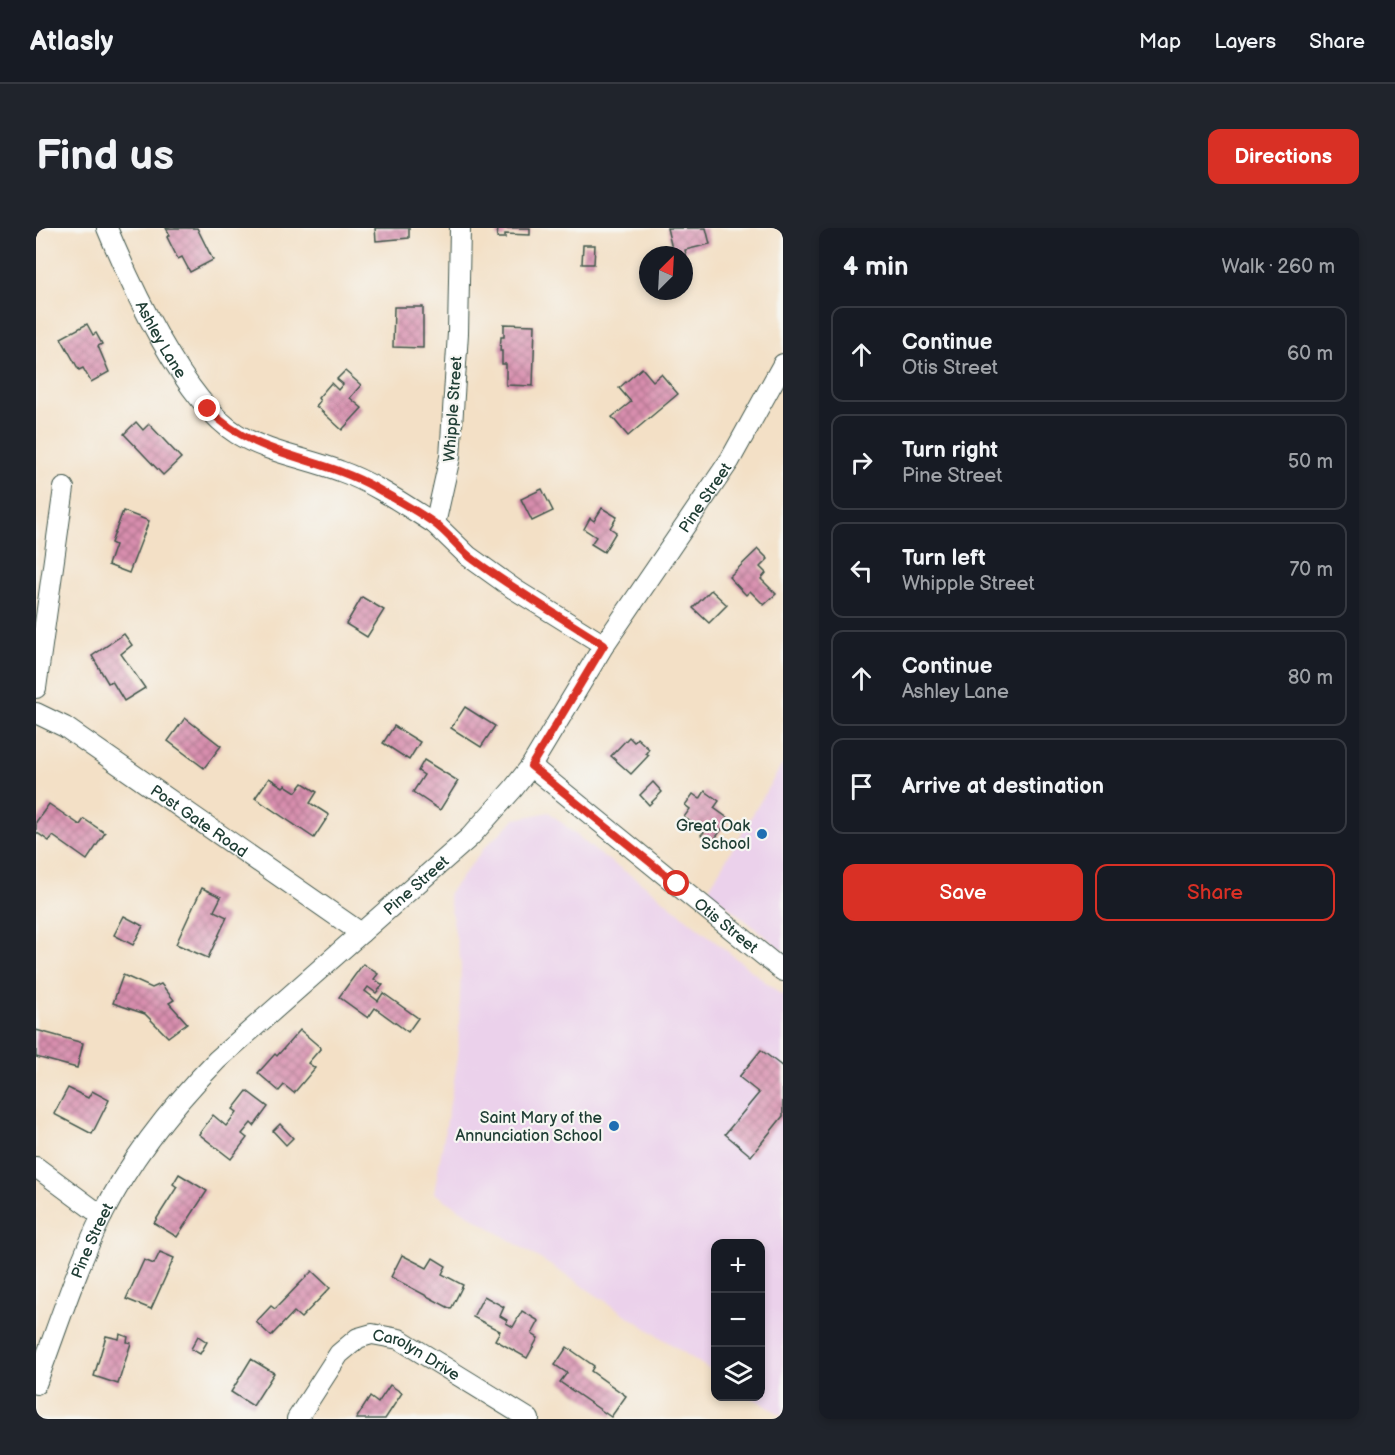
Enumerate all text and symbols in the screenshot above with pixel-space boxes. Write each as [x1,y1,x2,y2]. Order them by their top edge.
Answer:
text: Atlasly [30,25,113,58]
text: Map [1139,29,1181,54]
text: Layers [1214,29,1276,54]
text: Share [1309,29,1365,54]
button: Directions [1208,129,1359,184]
text: Find us [36,131,174,182]
north arrow [639,246,693,300]
text: 4 min [843,252,908,283]
text: Walk · 260 m [1222,255,1335,279]
street label: Ashley Lane [131,298,190,383]
text: Continue [902,329,992,356]
icon: ahead [845,338,878,371]
text: 60 m [1287,342,1333,366]
street label: Whipple Street [440,355,467,463]
text: Otis Street [902,356,998,380]
route end [194,395,220,421]
text: Turn right [902,437,998,464]
icon: right [845,446,878,479]
text: 50 m [1288,450,1333,474]
street label: Pine Street [675,460,736,537]
text: Pine Street [902,464,1002,488]
text: Turn left [902,545,986,572]
icon: left [845,554,878,587]
text: 70 m [1289,558,1333,582]
text: Whipple Street [902,572,1035,596]
text: Continue [902,653,992,680]
icon: ahead [845,662,878,695]
text: 80 m [1288,666,1333,690]
text: Ashley Lane [902,680,1009,704]
icon: arrive [845,770,878,803]
text: Arrive at destination [902,773,1104,800]
street label: Post Gate Road [146,782,251,862]
place label: Great Oak School [676,817,750,854]
marker: Great Oak School [755,827,769,841]
street label: Pine Street [380,852,453,920]
button: Save [843,864,1083,921]
button: Share [1095,864,1335,921]
route start [663,870,689,896]
street label: Otis Street [690,895,761,958]
place label: Saint Mary of the Annunciation School [455,1109,603,1146]
marker: Saint Mary of the Annunciation School [607,1119,621,1133]
street label: Pine Street [68,1200,118,1281]
map controls [711,1239,765,1401]
button: + [711,1239,765,1293]
button: − [711,1293,765,1347]
street label: Carolyn Drive [371,1326,463,1385]
button: layers [711,1347,765,1401]

